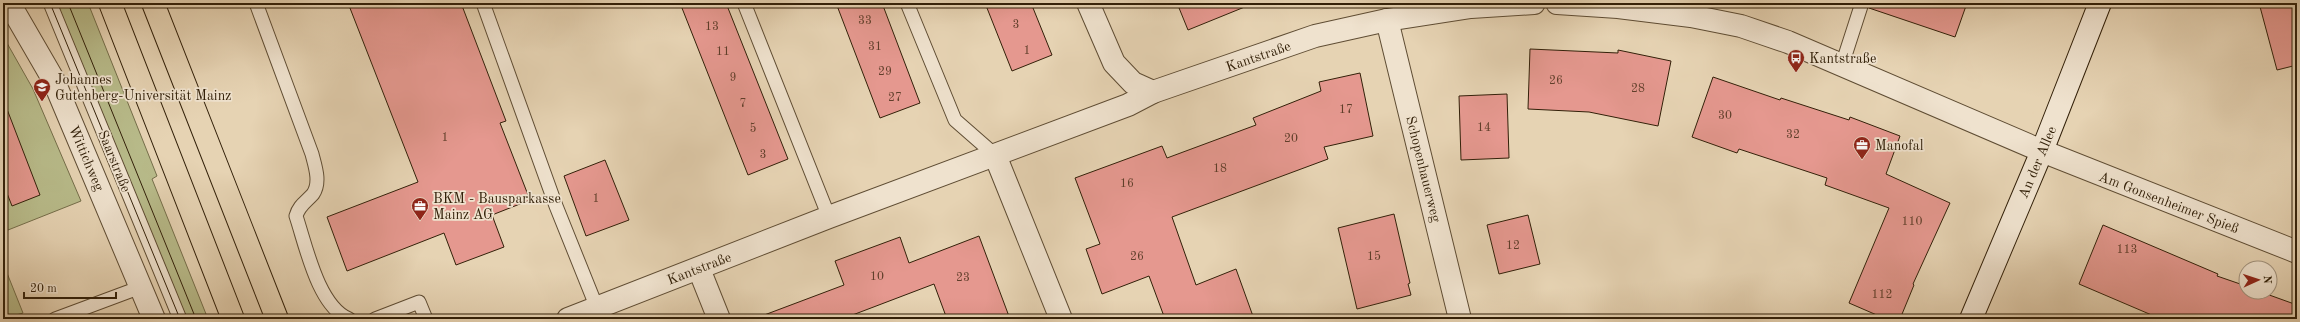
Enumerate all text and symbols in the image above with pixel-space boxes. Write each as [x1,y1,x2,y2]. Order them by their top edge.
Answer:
house number: 33 [858,15,872,27]
house number: 3 [1013,19,1019,31]
house number: 13 [705,21,719,33]
street label: Kantstraße [1224,39,1292,75]
house number: 31 [868,41,882,53]
house number: 1 [1024,45,1030,57]
house number: 11 [716,46,730,58]
bus stop icon: Kantstraße [1786,48,1806,73]
place label: Kantstraße [1809,52,1876,66]
house number: 29 [878,66,892,78]
house number: 9 [730,72,736,84]
place label: Johannes Gutenberg-Universität Mainz [55,73,231,103]
house number: 26 [1549,75,1563,87]
school or university icon: Johannes Gutenberg-Universität Mainz [32,77,52,102]
house number: 28 [1631,83,1645,95]
house number: 27 [888,92,902,104]
house number: 7 [740,98,746,110]
house number: 17 [1339,104,1353,116]
house number: 30 [1718,110,1732,122]
street label: Schopenhauerweg [1403,115,1443,224]
house number: 5 [750,122,757,135]
house number: 14 [1477,122,1491,134]
street label: Wittichweg [66,124,106,194]
street label: An der Allee [2016,124,2059,200]
street label: Saarstraße [95,128,133,194]
house number: 32 [1786,129,1800,141]
house number: 1 [442,132,448,144]
house number: 20 [1284,133,1298,145]
office icon: Manofal [1852,135,1872,160]
place label: Manofal [1875,139,1924,153]
house number: 3 [760,149,766,161]
house number: 18 [1213,163,1227,175]
street label: Am Gonsenheimer Spieß [2097,170,2241,236]
house number: 16 [1120,178,1134,190]
place label: BKM - Bausparkasse Mainz AG [433,192,561,222]
house number: 1 [593,193,599,205]
office icon: BKM - Bausparkasse Mainz AG [410,196,430,221]
house number: 110 [1902,216,1922,228]
house number: 12 [1506,240,1520,252]
house number: 113 [2117,244,2137,256]
street label: Kantstraße [665,250,733,288]
house number: 15 [1367,250,1381,263]
house number: 26 [1130,251,1144,263]
north arrow [2238,260,2278,300]
house number: 10 [870,271,884,283]
house number: 23 [956,272,970,284]
scale bar [24,274,116,300]
text: N [2261,275,2272,285]
text: 20 m [30,283,57,295]
house number: 112 [1872,289,1892,301]

